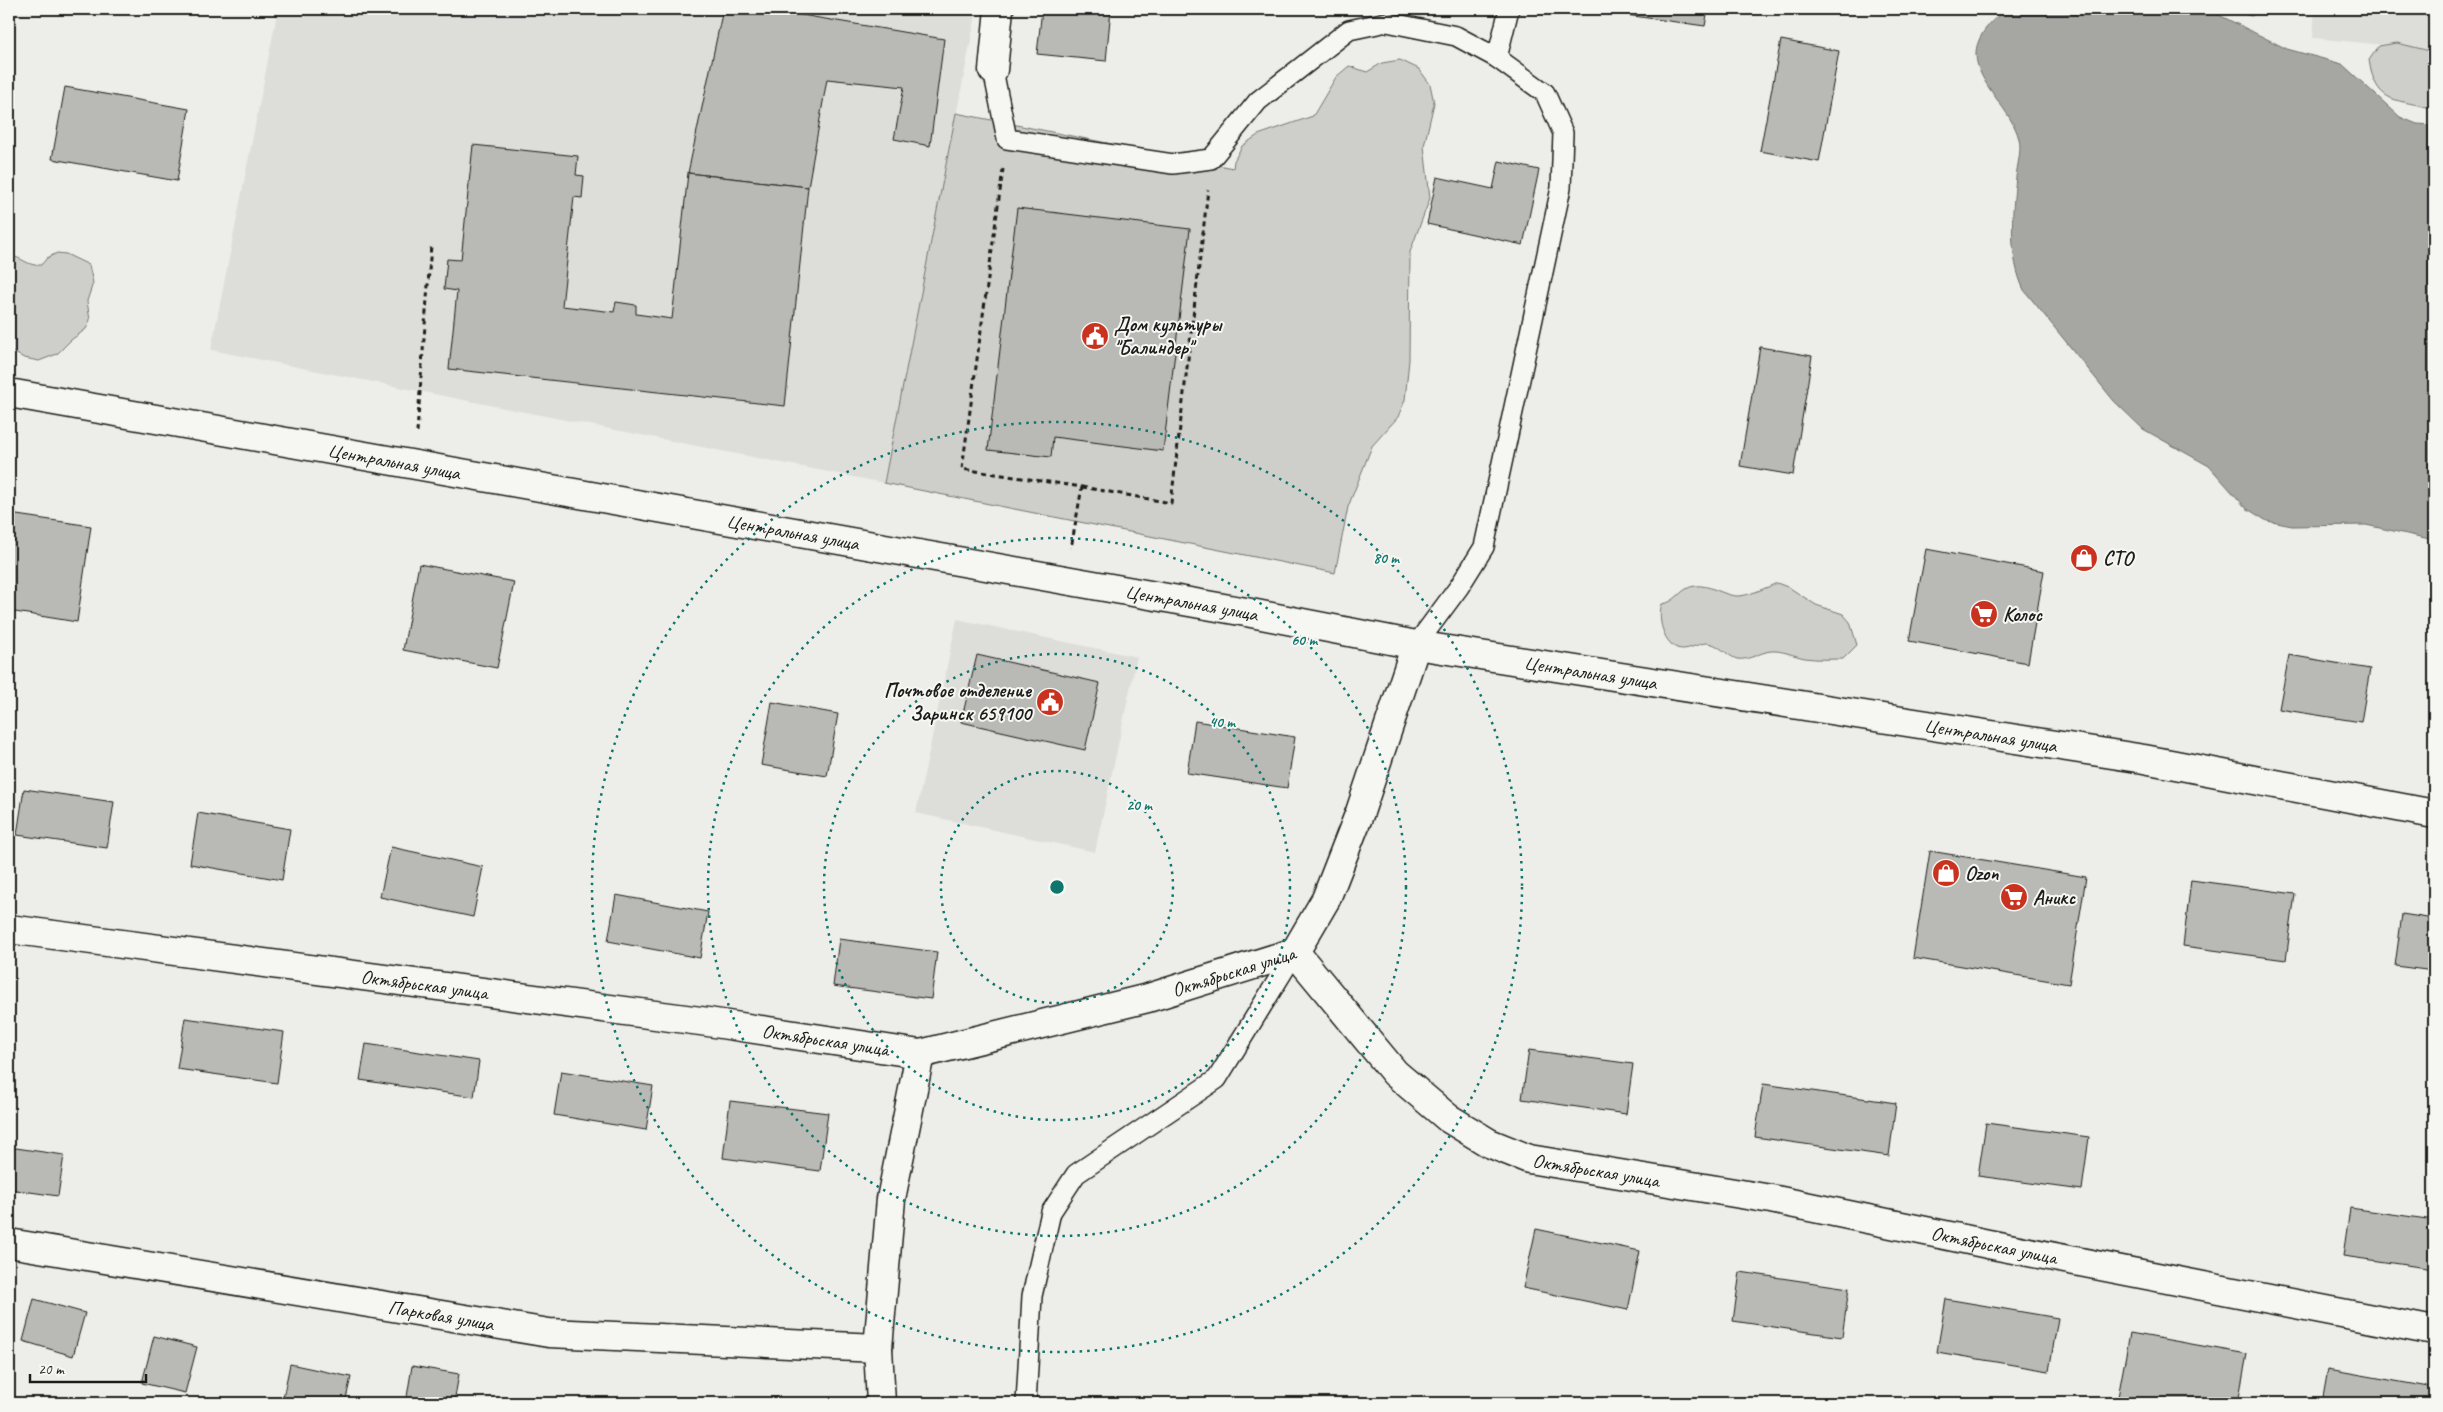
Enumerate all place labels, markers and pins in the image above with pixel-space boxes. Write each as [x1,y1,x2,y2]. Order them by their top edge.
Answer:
place label: Дом культуры "Балиндер" [1114,312,1223,360]
public building icon: Дом культуры "Балиндер" [1080,321,1110,351]
shop icon: СТО [2069,543,2099,573]
place label: СТО [2103,546,2135,571]
supermarket icon: Колос [1969,599,1999,629]
place label: Колос [2003,602,2043,627]
place label: Почтовое отделение Заринск 659100 [884,678,1033,726]
public building icon: Почтовое отделение Заринск 659100 [1035,687,1065,717]
shop icon: Ozon [1931,858,1961,888]
place label: Ozon [1965,861,1999,886]
centre of rings [1048,878,1066,896]
supermarket icon: Аникс [1999,882,2029,912]
place label: Аникс [2033,885,2076,910]

